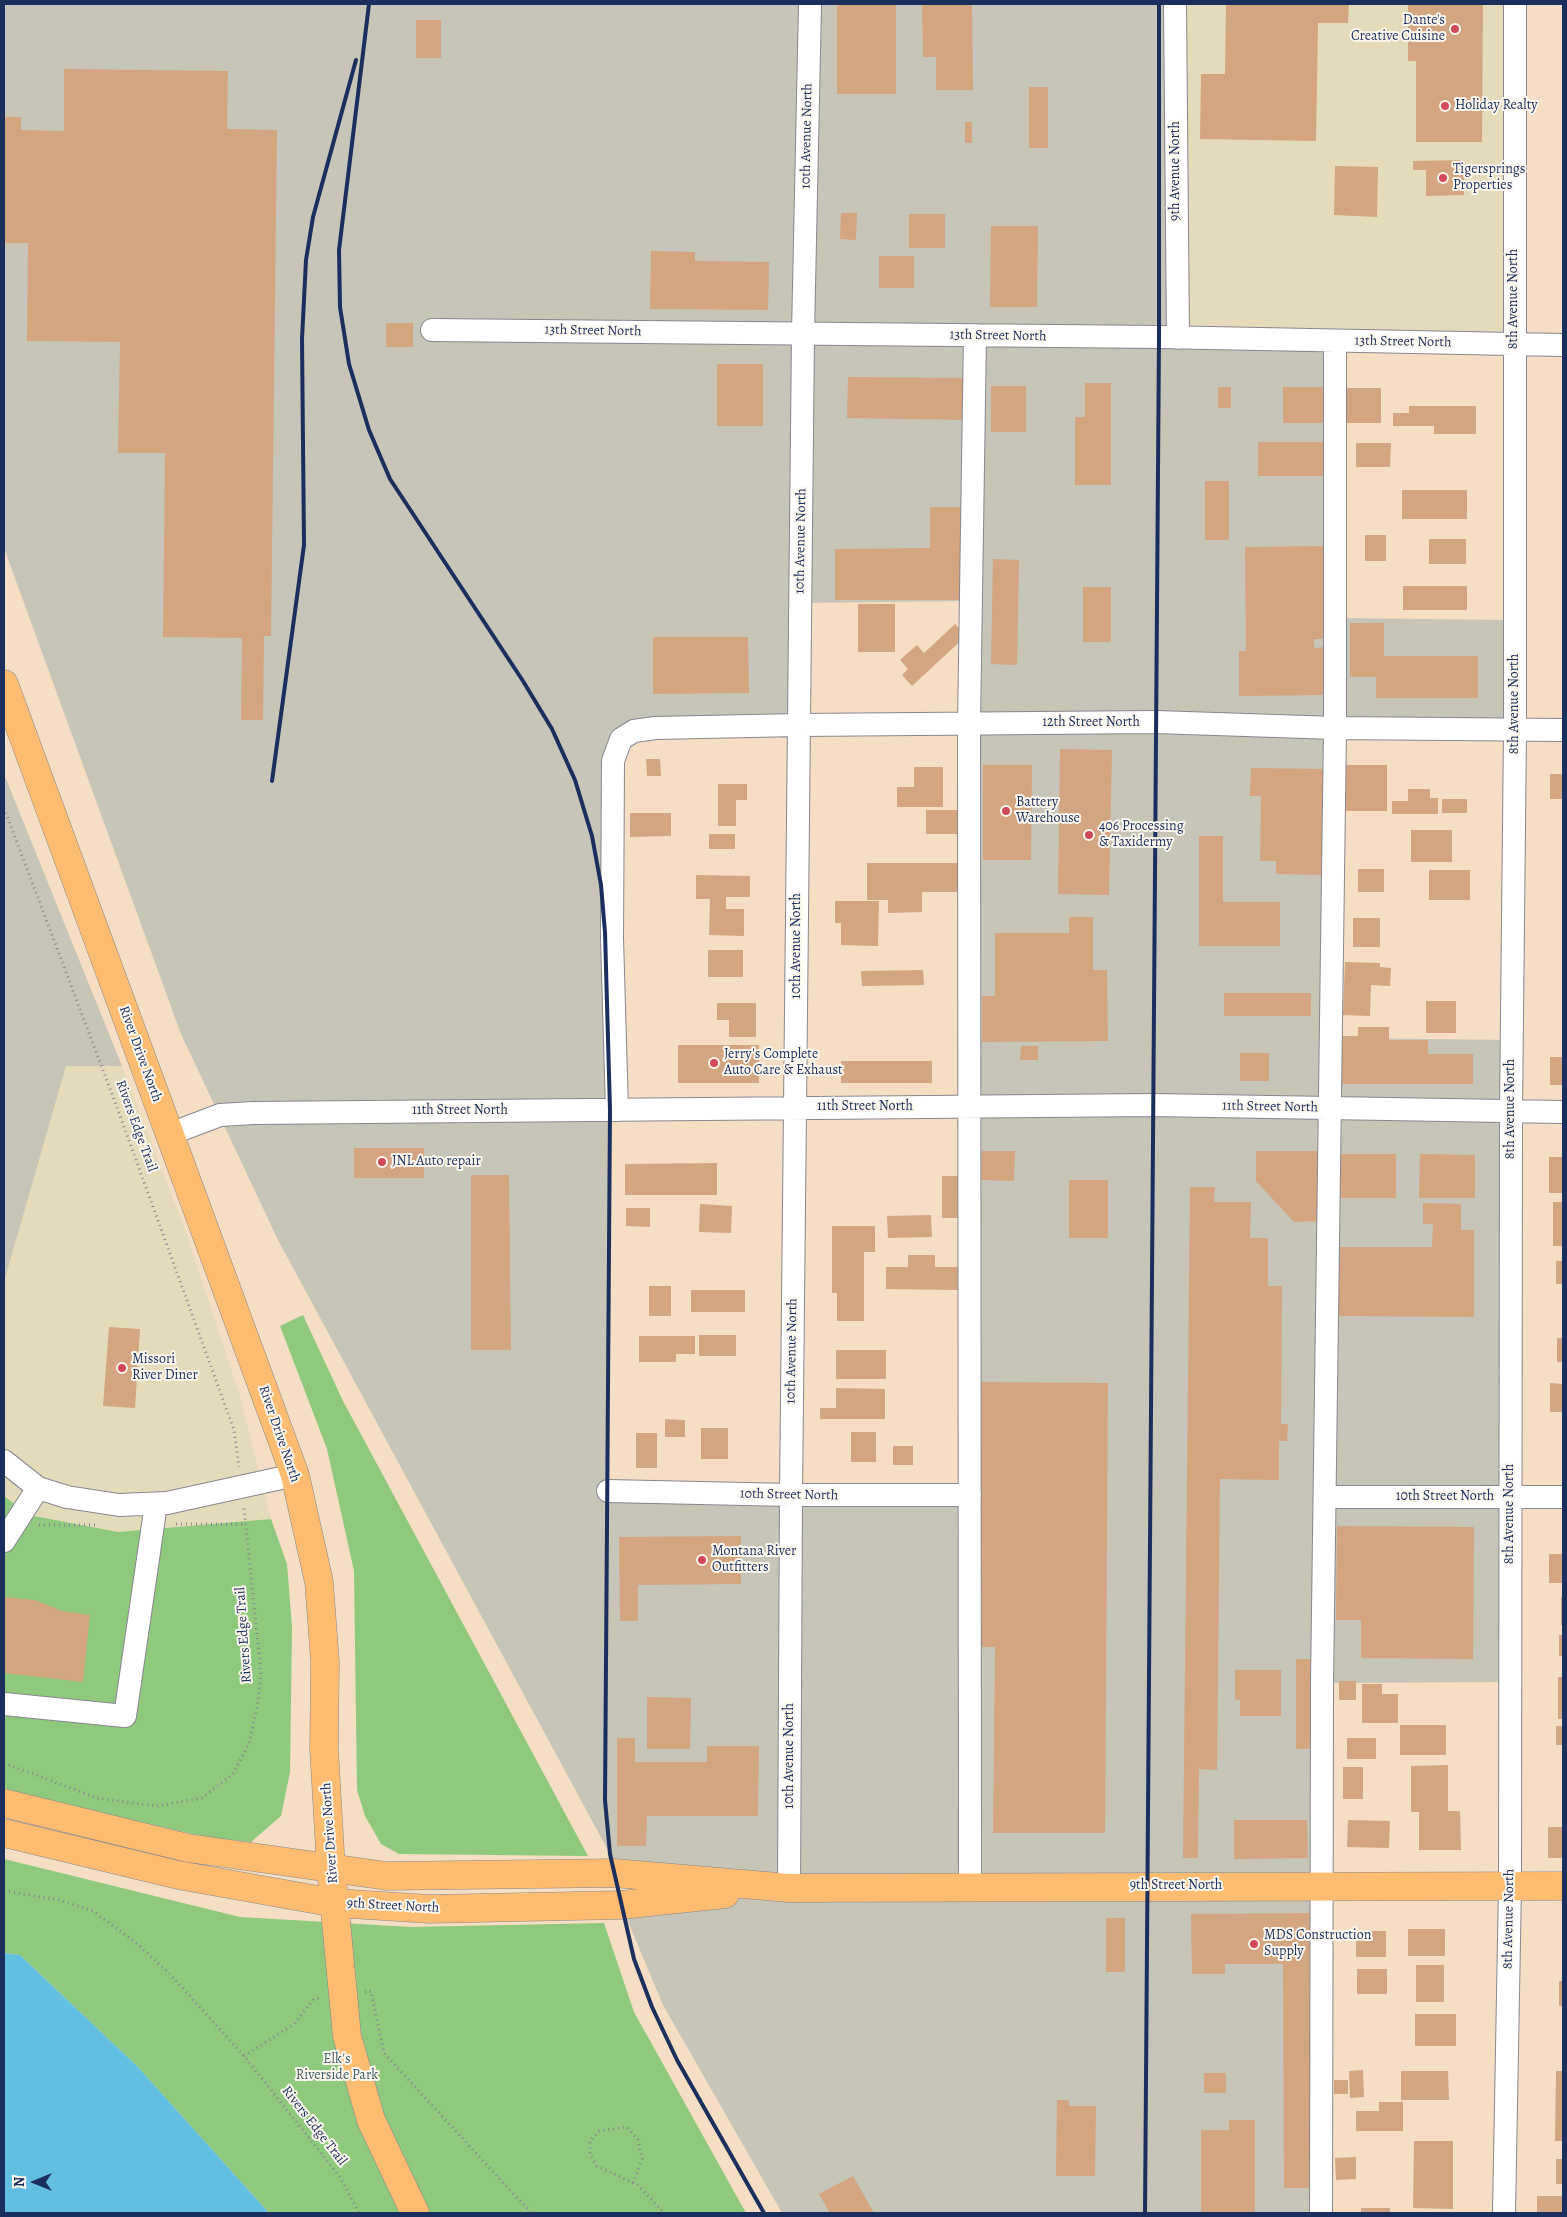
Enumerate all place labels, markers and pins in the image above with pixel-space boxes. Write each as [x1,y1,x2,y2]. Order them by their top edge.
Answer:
place label: Dante's Creative Cuisine [1351,13,1445,46]
marker: Dante's Creative Cuisine [1449,23,1461,35]
place label: Holiday Realty [1455,98,1538,114]
marker: Holiday Realty [1439,100,1451,112]
place label: Tigersprings Properties [1453,162,1525,194]
marker: Tigersprings Properties [1437,172,1449,184]
place label: Battery Warehouse [1016,795,1080,828]
marker: Battery Warehouse [1000,805,1012,817]
place label: 406 Processing & Taxidermy [1099,819,1184,852]
marker: 406 Processing & Taxidermy [1083,829,1095,841]
place label: Jerry's Complete Auto Care & Exhaust [724,1047,843,1080]
marker: Jerry's Complete Auto Care & Exhaust [708,1057,720,1069]
place label: JNL Auto repair [392,1154,481,1170]
marker: JNL Auto repair [376,1156,388,1168]
place label: Missori River Diner [132,1352,198,1384]
marker: Missori River Diner [116,1362,128,1374]
place label: Montana River Outfitters [712,1544,796,1576]
marker: Montana River Outfitters [696,1554,708,1566]
place label: MDS Construction Supply [1264,1928,1371,1960]
marker: MDS Construction Supply [1248,1938,1260,1950]

